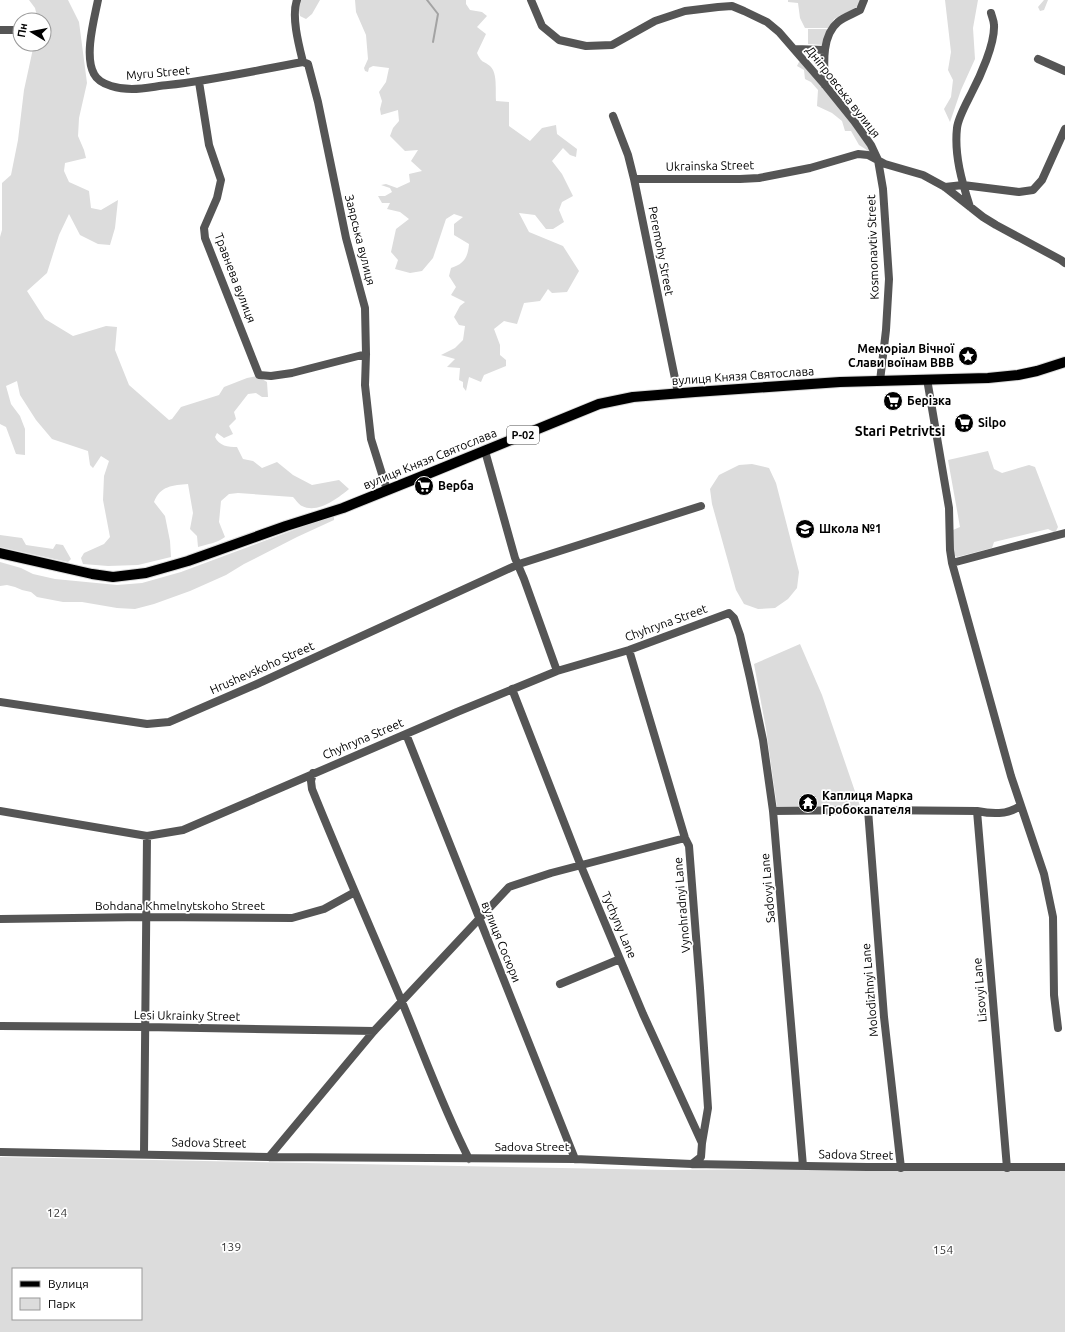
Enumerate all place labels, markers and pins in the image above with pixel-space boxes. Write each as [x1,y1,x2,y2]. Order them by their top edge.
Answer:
place label: Меморіал Вічної Слави воїнам ВВВ [848,342,955,369]
place icon: Меморіал Вічної Слави воїнам ВВВ [957,345,979,367]
supermarket icon: Берізка [882,390,904,412]
place label: Берізка [907,394,951,407]
supermarket icon: Silpo [953,412,975,434]
place label: Silpo [978,416,1006,429]
supermarket icon: Верба [413,475,435,497]
place label: Верба [438,479,474,492]
school or university icon: Школа №1 [794,518,816,540]
place label: Школа №1 [819,522,882,535]
place label: Каплиця Марка Гробокапателя [822,789,913,816]
temple icon: Каплиця Марка Гробокапателя [797,792,819,814]

